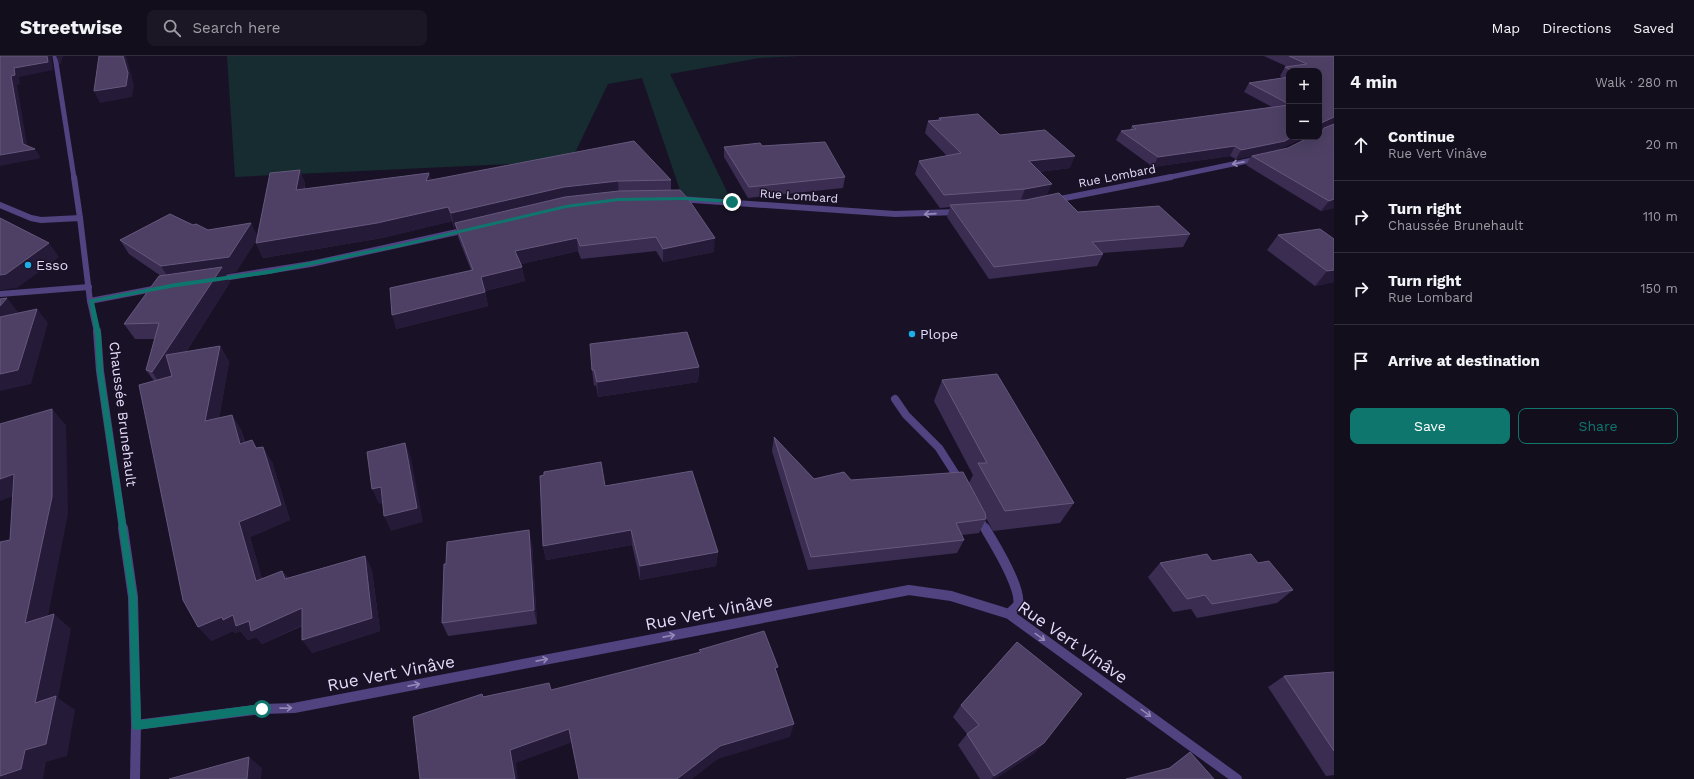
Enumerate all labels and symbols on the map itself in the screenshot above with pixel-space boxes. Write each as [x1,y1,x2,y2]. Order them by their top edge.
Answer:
one-way arrow [1232,160,1245,168]
street label: Rue Lombard [1077,162,1157,190]
street label: Rue Lombard [759,186,839,206]
route end [723,193,741,211]
one-way arrow [924,210,937,217]
place label: Esso [36,257,68,273]
marker: Esso [23,260,33,270]
place label: Plope [920,326,958,342]
marker: Plope [907,329,917,339]
street label: Chaussée Brunehault [106,341,140,487]
street label: Rue Vert Vinâve [644,590,774,634]
street label: Rue Vert Vinâve [1014,597,1132,687]
one-way arrow [662,631,675,639]
one-way arrow [1035,633,1046,641]
street label: Rue Vert Vinâve [326,651,456,695]
one-way arrow [535,656,548,664]
one-way arrow [407,680,420,688]
route start [253,700,271,718]
one-way arrow [279,704,292,712]
one-way arrow [1140,709,1151,717]

